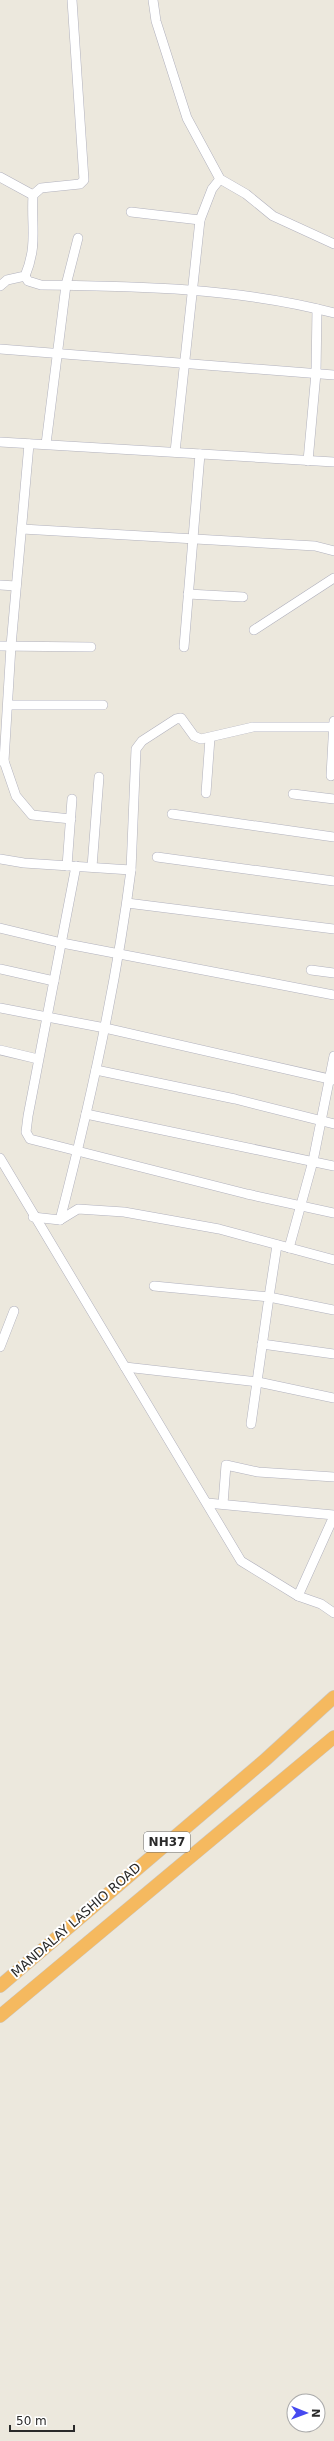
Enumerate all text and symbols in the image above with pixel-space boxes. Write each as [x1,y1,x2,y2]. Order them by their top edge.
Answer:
road number: NH37 [144,1832,190,1852]
street label: MANDALAY LASHIO ROAD [8,1860,144,1980]
north arrow [286,2393,326,2433]
scale bar [10,2407,74,2433]
text: N [309,2408,322,2418]
text: 50 m [16,2414,47,2428]

